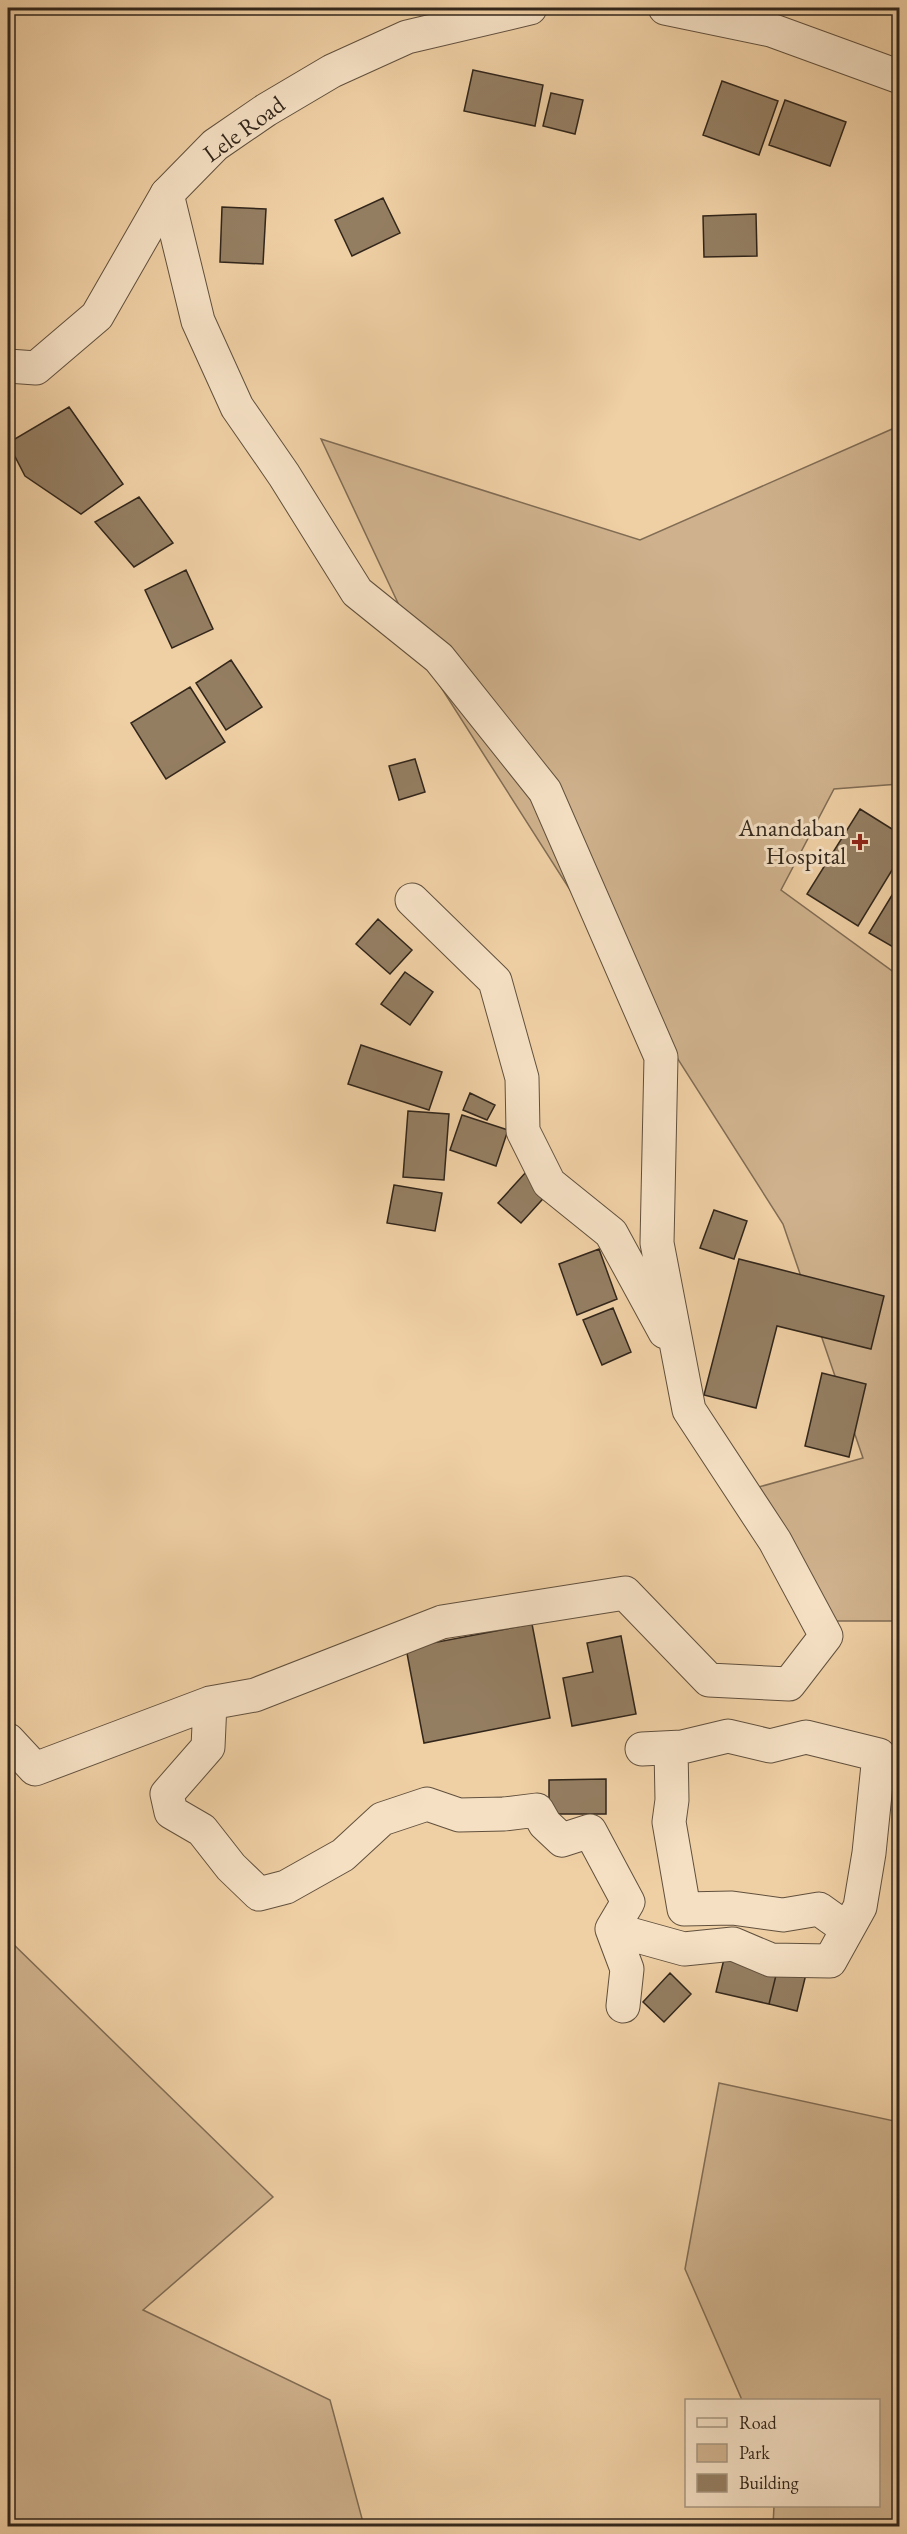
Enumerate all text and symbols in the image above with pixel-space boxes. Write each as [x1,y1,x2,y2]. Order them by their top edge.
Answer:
street label: Lele Road [197,88,291,169]
place label: Anandaban Hospital [738,812,846,871]
marker: Anandaban Hospital [851,833,869,851]
legend [685,2399,880,2507]
text: Road [739,2411,778,2434]
text: Park [739,2441,770,2464]
text: Building [739,2471,799,2494]

